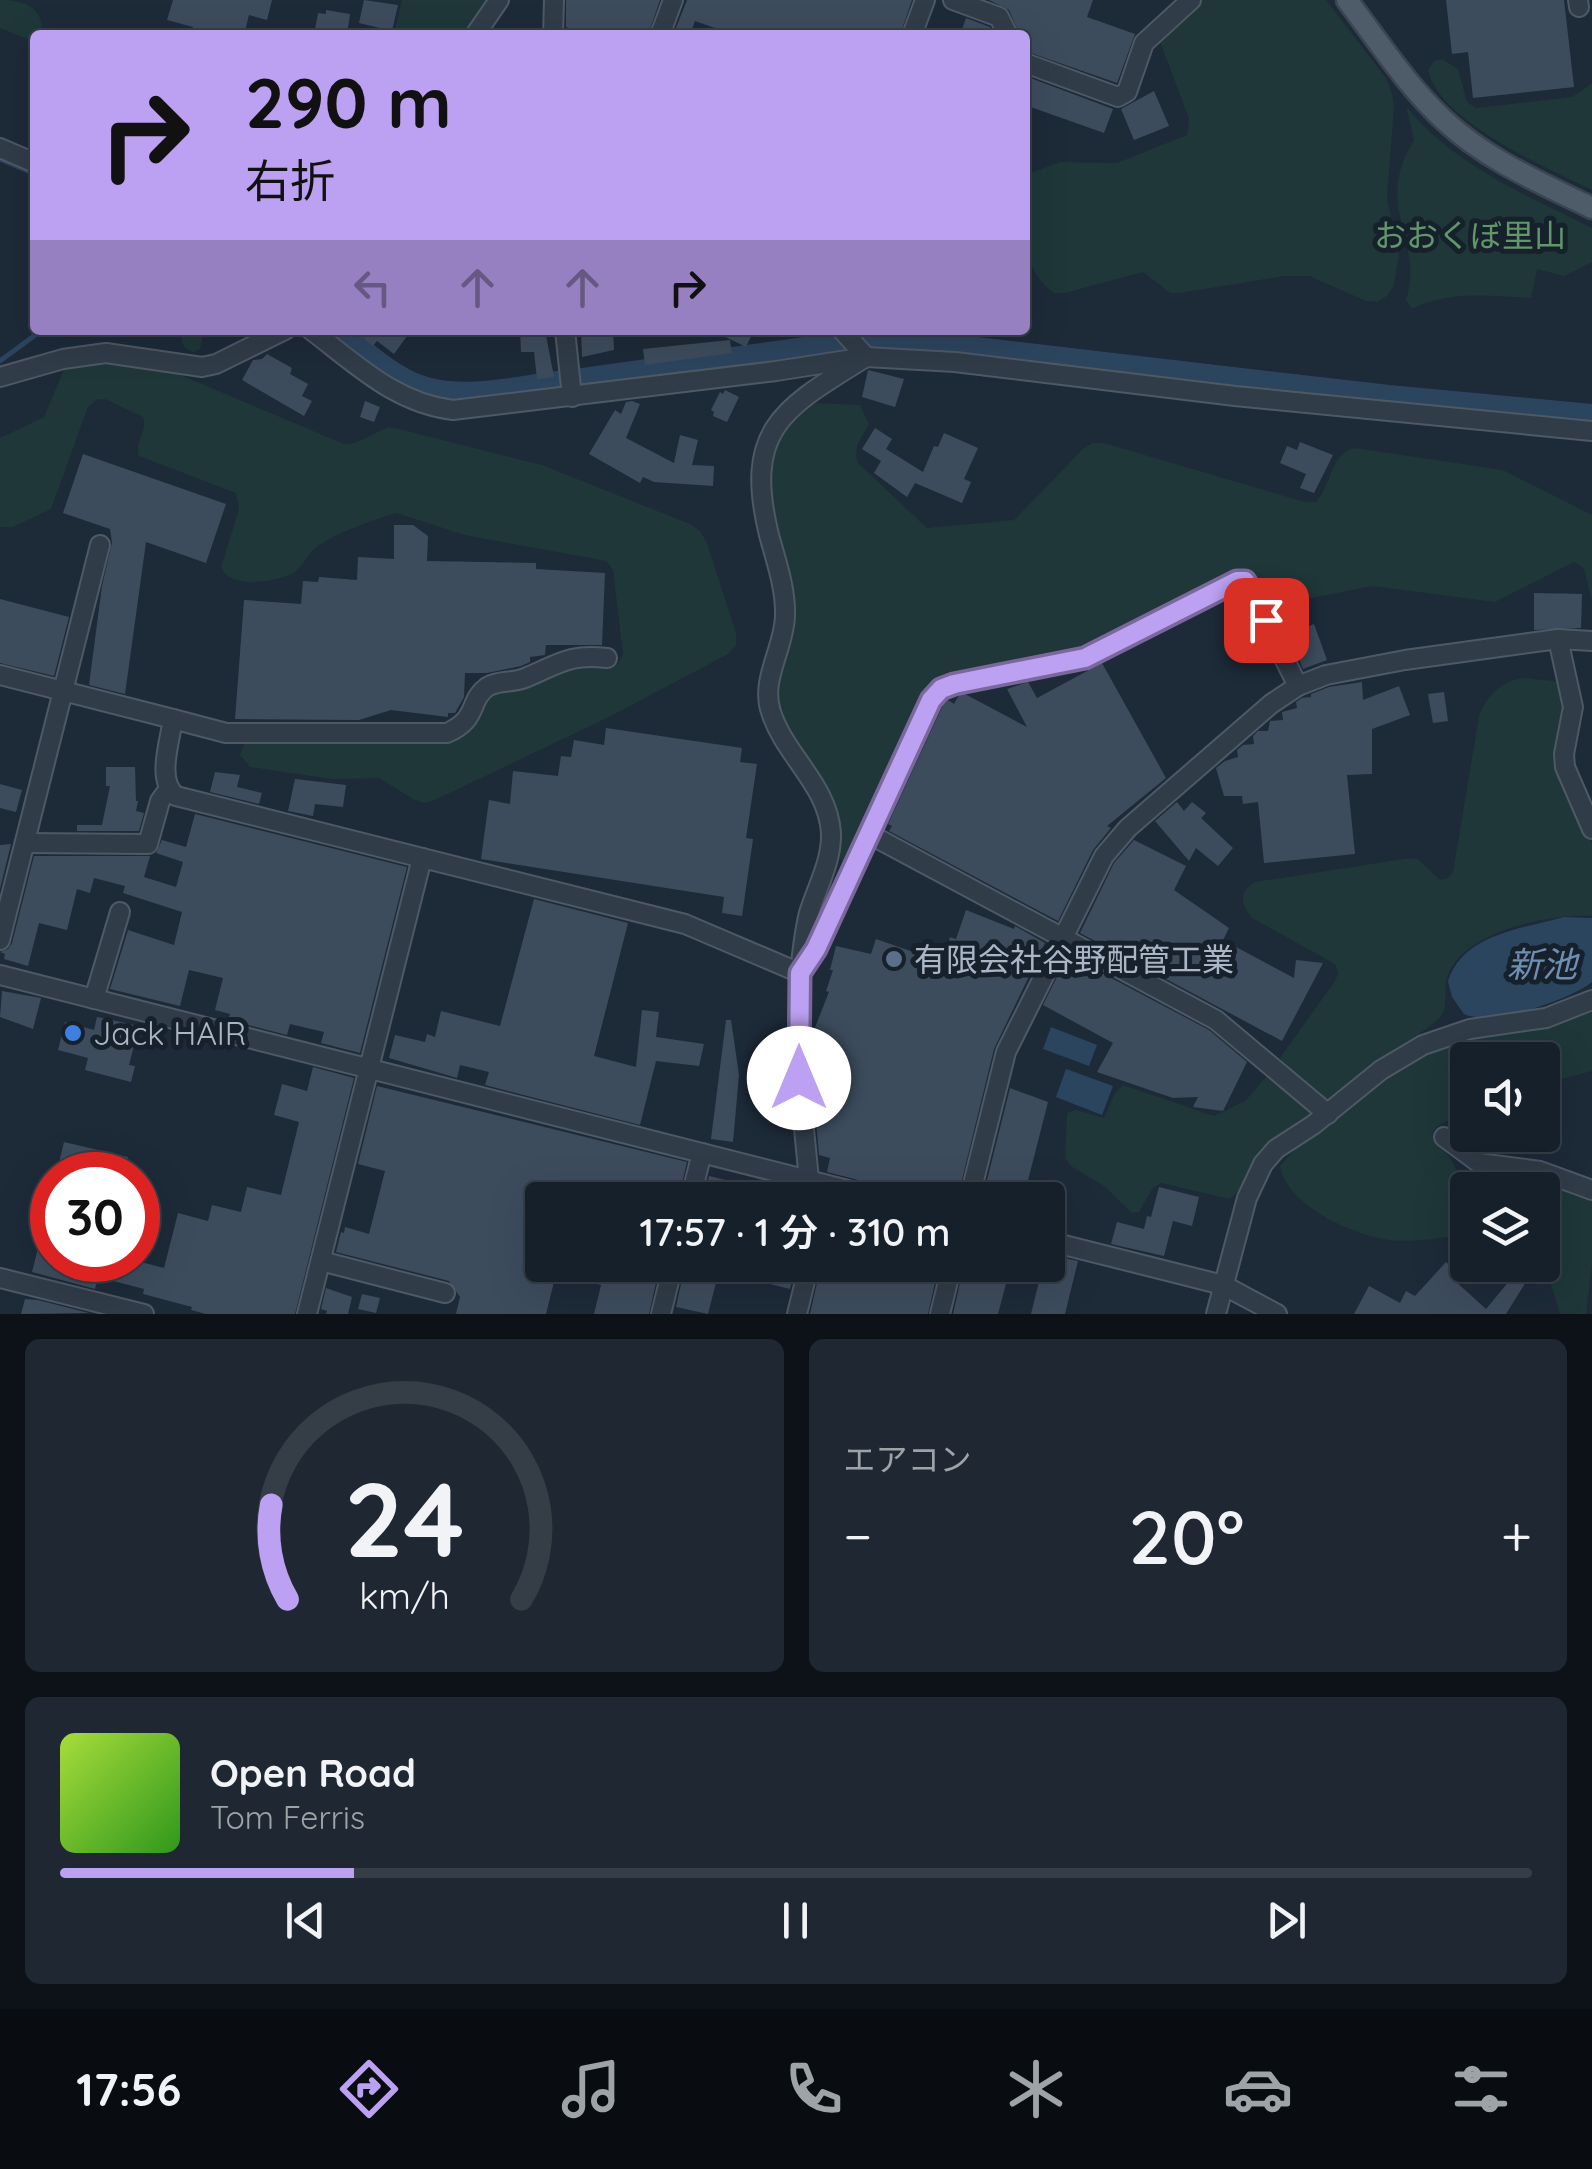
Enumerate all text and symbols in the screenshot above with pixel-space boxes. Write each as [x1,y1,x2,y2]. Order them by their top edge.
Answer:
text: 290 m [245,58,452,146]
icon: right [80,70,210,200]
text: 右折 [245,152,335,208]
park label: おおくぼ里山 [1374,215,1566,255]
icon: left [345,260,400,315]
icon: ahead [450,260,505,315]
icon: ahead [555,260,610,315]
icon: right [660,260,715,315]
pin [1224,578,1309,663]
icon: arrive [1239,593,1294,648]
place label: 有限会社谷野配管工業 [914,939,1234,979]
water label: 新池 [1507,942,1580,986]
marker: 有限会社谷野配管工業 [883,948,905,970]
place label: Jack HAIR [93,1013,246,1053]
marker: Jack HAIR [62,1022,84,1044]
position arrow [747,1026,851,1130]
map controls [1450,1042,1560,1282]
button: sound [1450,1042,1560,1152]
speed limit sign: 30 [30,1152,160,1282]
button: layers [1450,1172,1560,1282]
text: 17:57 · 1 分 · 310 m [639,1208,951,1256]
text: エアコン [844,1439,972,1479]
text: 24 [344,1453,464,1583]
text: 20° [1129,1489,1244,1583]
text: − [844,1501,872,1570]
text: + [1501,1501,1532,1570]
text: km/h [359,1573,450,1618]
text: Open Road [210,1749,416,1797]
text: Tom Ferris [210,1797,365,1837]
icon: previous [278,1893,333,1948]
icon: pause [768,1893,823,1948]
icon: next [1259,1893,1314,1948]
icon: directions [334,2054,404,2124]
icon: music [556,2054,626,2124]
icon: phone [779,2054,849,2124]
icon: climate [1001,2054,1071,2124]
icon: car [1223,2054,1293,2124]
icon: filters [1446,2054,1516,2124]
text: 17:56 [76,2061,182,2117]

